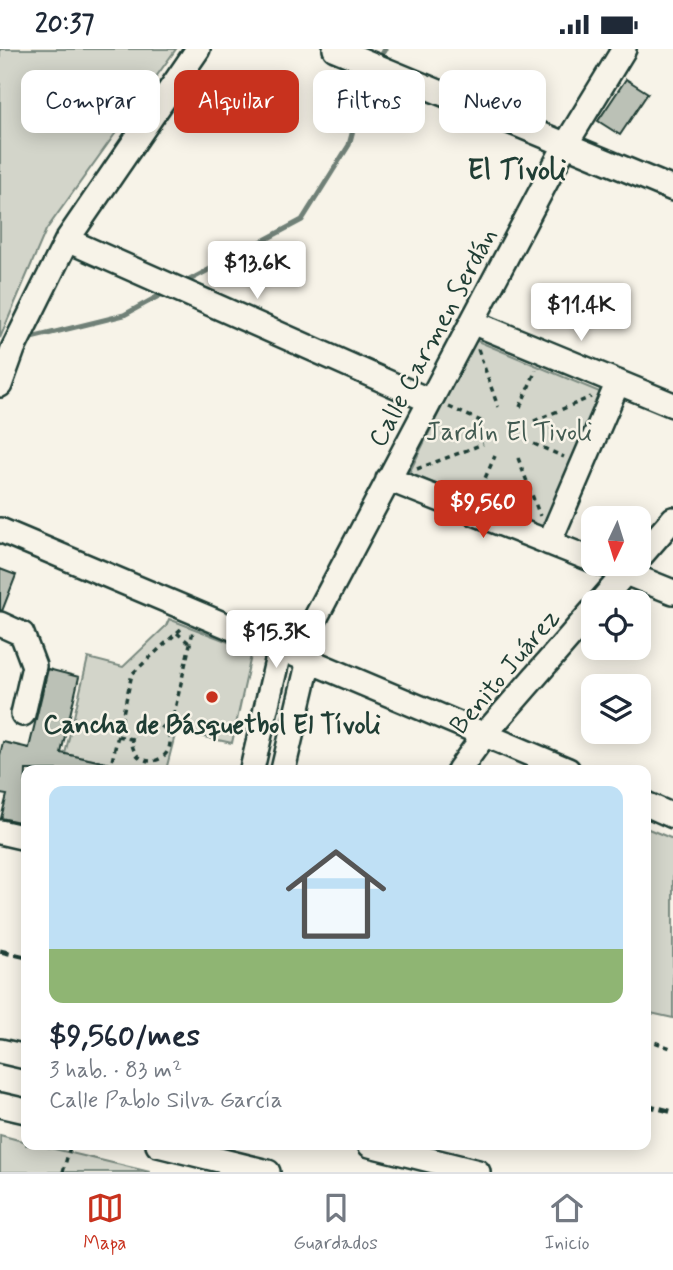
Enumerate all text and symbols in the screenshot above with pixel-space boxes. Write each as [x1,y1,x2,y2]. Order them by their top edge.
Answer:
text: 20:37 [35,8,94,42]
chip: Comprar [21,70,160,133]
chip: Alquilar [174,70,299,133]
chip: Filtros [313,70,425,133]
chip: Nuevo [439,70,546,133]
district label: El Tívoli [468,153,566,190]
street label: Calle Carmen Serdán [362,223,506,453]
pin: $13.6K [200,241,314,301]
text: $13.6K [224,249,290,279]
pin: $11.4K [524,283,638,343]
text: $11.4K [547,291,615,321]
park label: Jardín El Tivoli [426,416,592,450]
pin: $9,560 [426,481,540,540]
text: $9,560 [450,488,516,518]
north arrow [581,506,651,576]
map controls [581,506,651,744]
button: locate [581,590,651,660]
street label: Benito Juárez [443,602,568,742]
pin: $15.3K [219,611,333,670]
text: $15.3K [242,618,310,648]
button: layers [581,674,651,744]
marker: Cancha de Básquetbol El Tívoli [204,689,220,705]
place label: Cancha de Básquetbol El Tívoli [43,709,381,743]
icon: home [273,831,399,957]
text: $9,560/mes [49,1017,200,1056]
text: 3 hab. · 83 m² [49,1056,182,1086]
text: Calle Pablo Silva García [49,1086,283,1116]
tab: Mapa [83,1189,127,1256]
tab: Guardados [293,1189,378,1256]
tab: Inicio [544,1189,590,1256]

